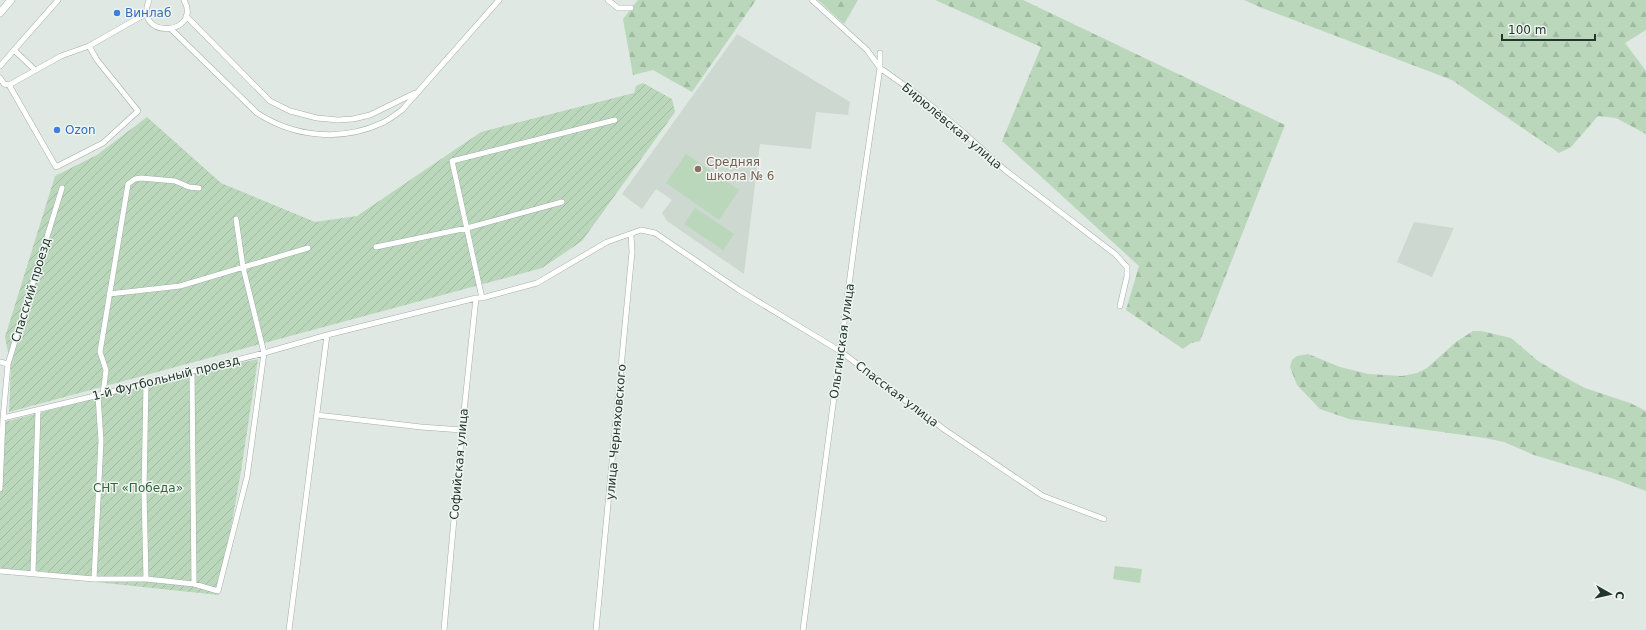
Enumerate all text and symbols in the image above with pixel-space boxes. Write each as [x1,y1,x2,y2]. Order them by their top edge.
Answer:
place label: Винлаб [125,6,171,20]
marker: Винлаб [112,8,122,18]
scale bar [1502,16,1595,42]
text: 100 m [1508,23,1546,37]
street label: Бирюлёвская улица [899,80,1005,172]
place label: Ozon [65,123,96,137]
marker: Ozon [52,125,62,135]
place label: Средняя школа № 6 [706,155,774,183]
marker: Средняя школа № 6 [693,164,703,174]
street label: Спасский проезд [8,236,54,344]
street label: Ольгинская улица [827,282,857,400]
street label: 1-й Футбольный проезд [91,353,241,403]
street label: Спасская улица [853,358,941,430]
street label: улица Черняховского [603,363,629,501]
street label: Софийская улица [447,408,471,520]
park label: СНТ «Победа» [93,481,183,495]
north arrow [1590,574,1630,614]
text: С [1612,590,1626,600]

